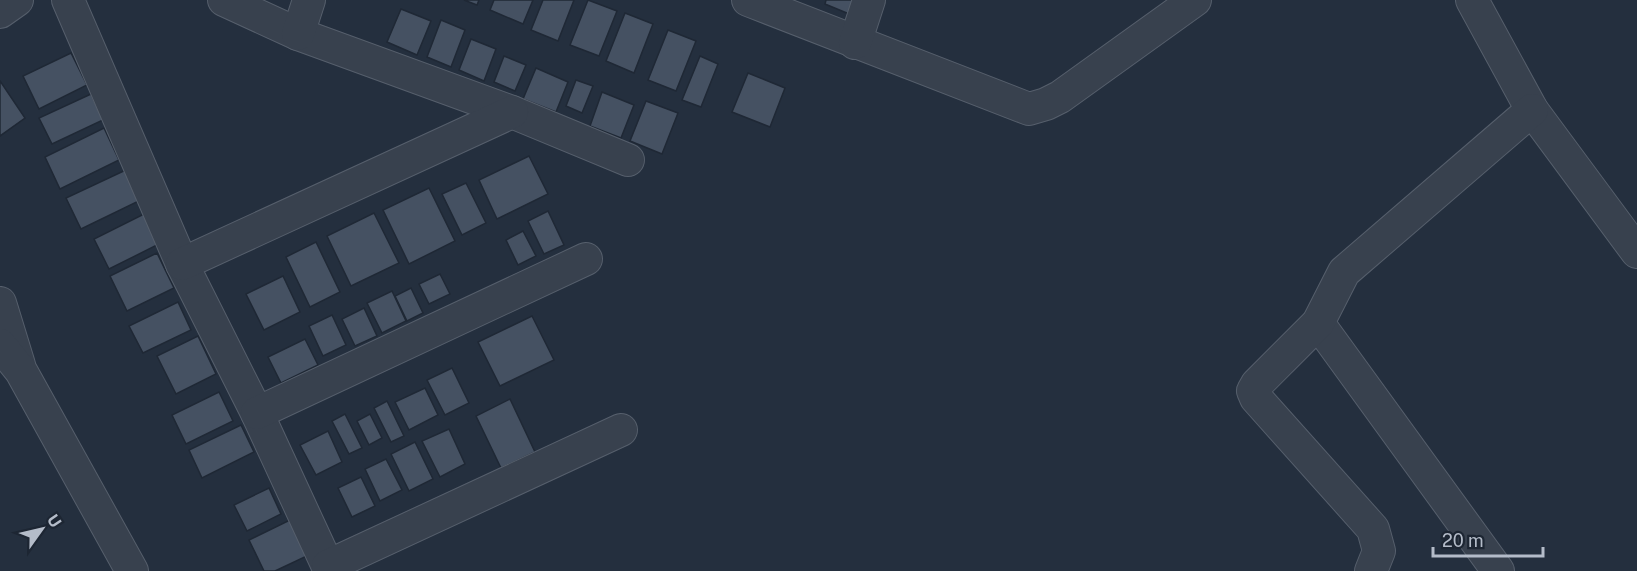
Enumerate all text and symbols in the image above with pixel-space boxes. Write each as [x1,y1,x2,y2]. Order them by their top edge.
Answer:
north arrow [12,499,72,559]
text: U [43,511,65,531]
scale bar [1433,520,1542,558]
text: 20 m [1442,530,1484,551]

